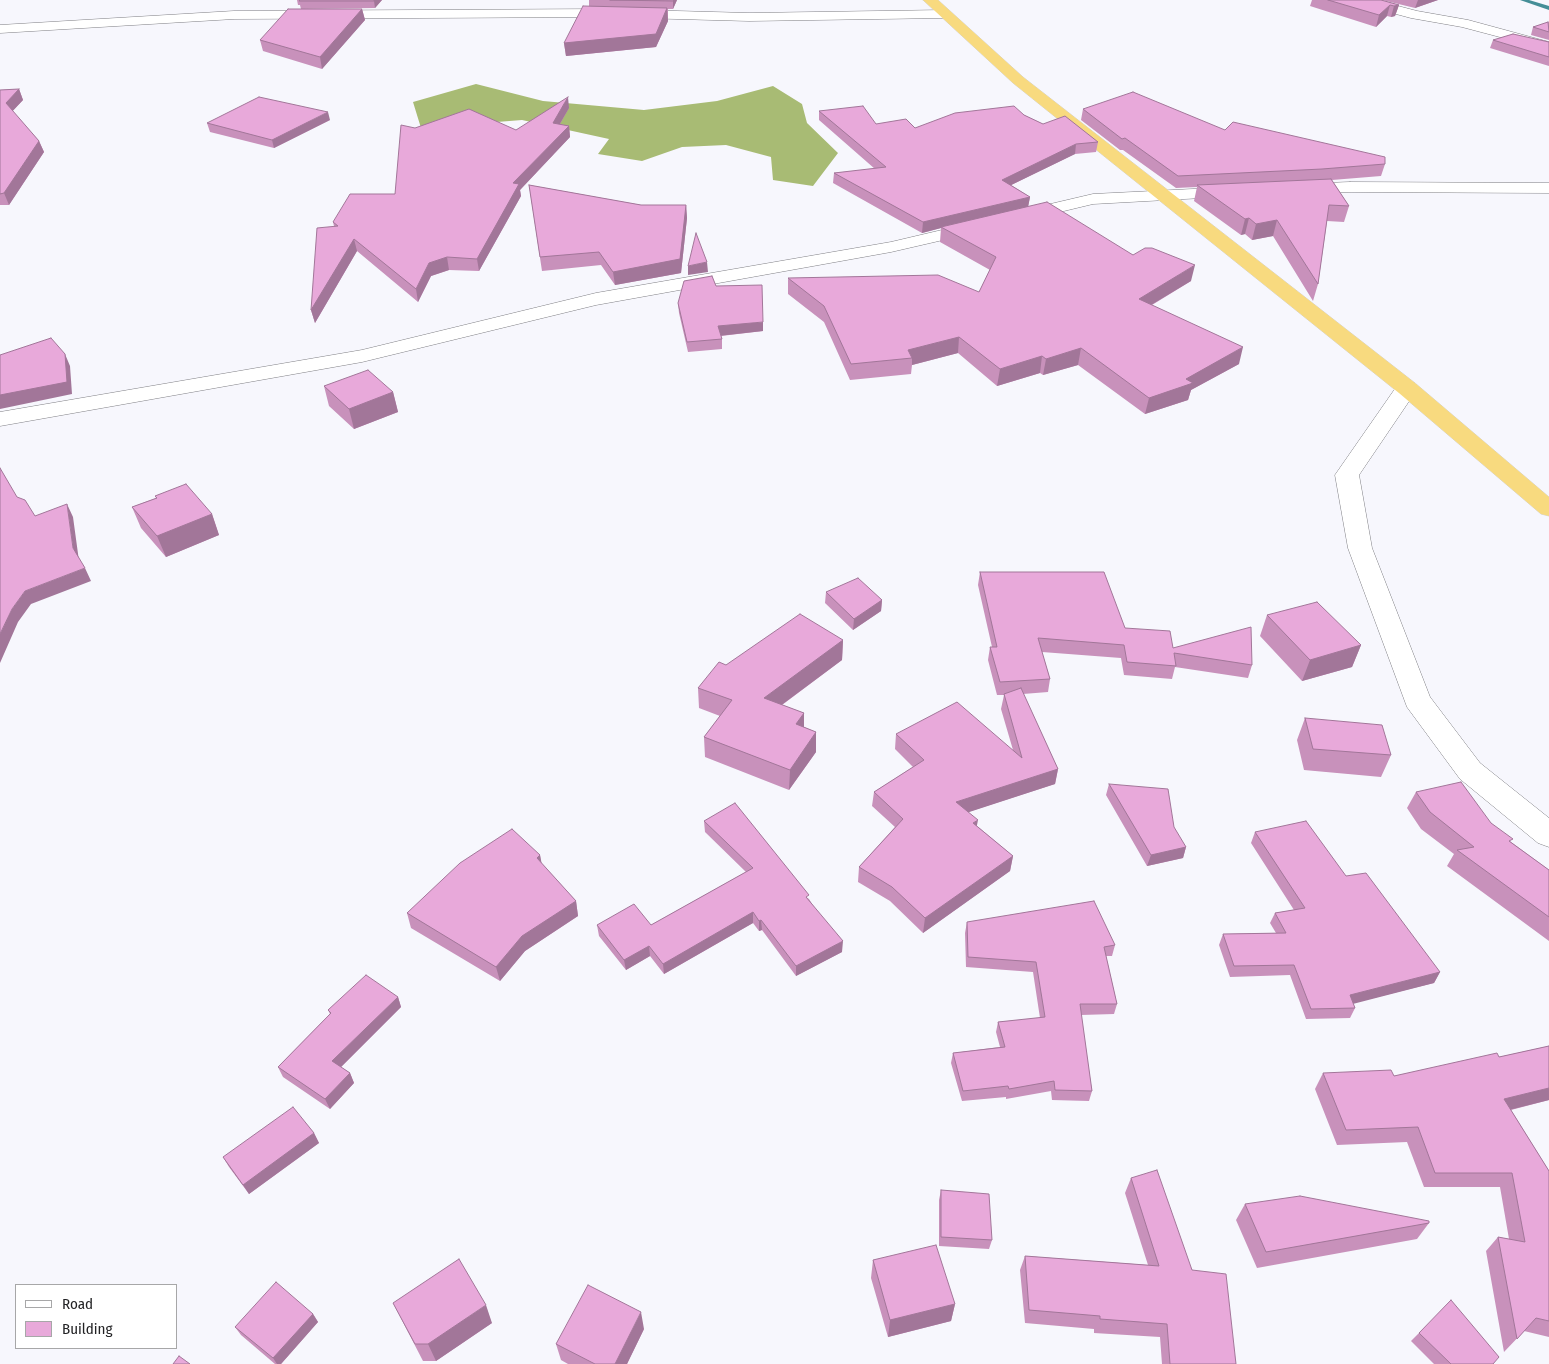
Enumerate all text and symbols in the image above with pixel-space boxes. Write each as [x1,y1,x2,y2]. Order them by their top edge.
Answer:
legend [15,1284,178,1349]
text: Road [62,1295,93,1313]
text: Building [62,1320,113,1338]

